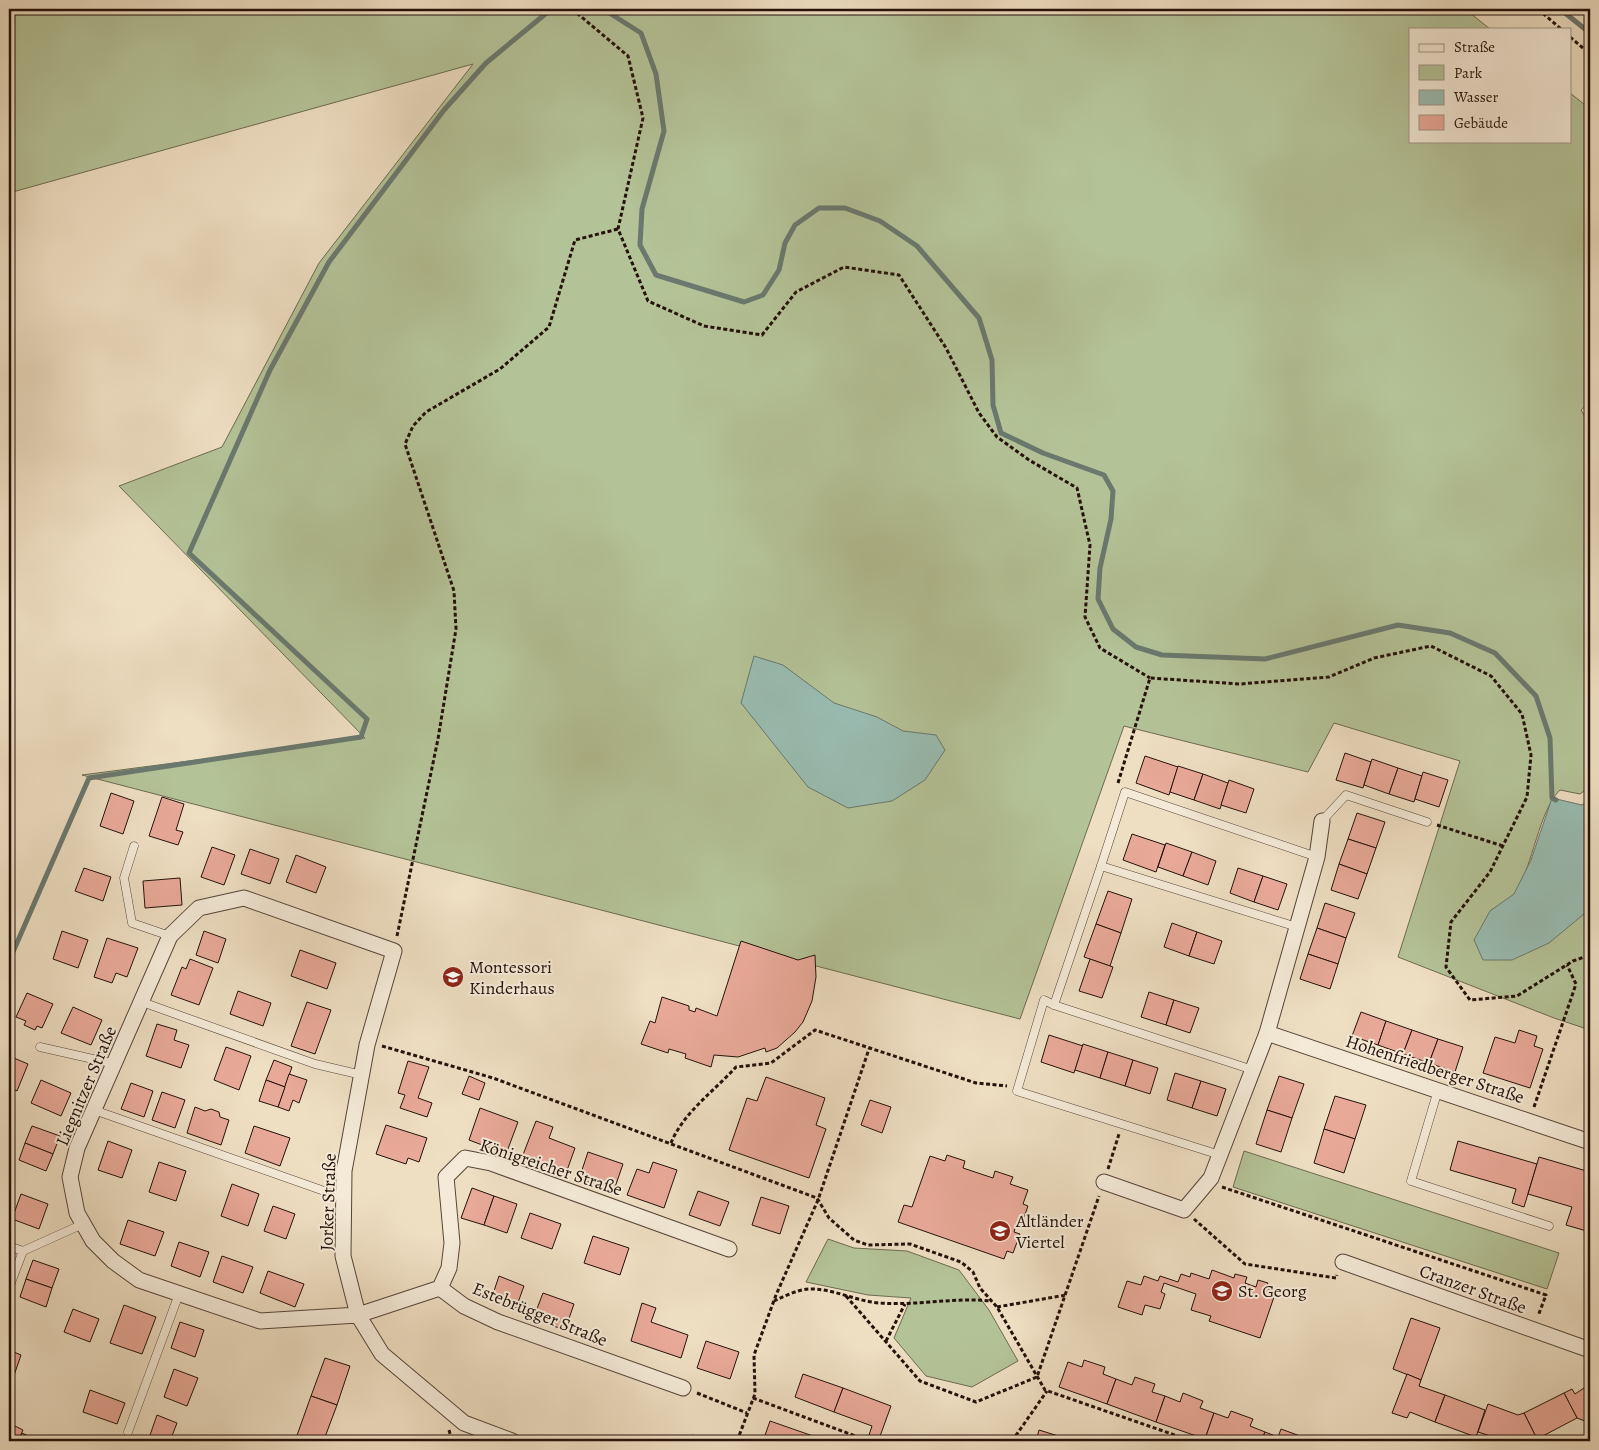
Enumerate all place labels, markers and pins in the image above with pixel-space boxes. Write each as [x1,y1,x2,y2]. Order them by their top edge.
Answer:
place label: Montessori Kinderhaus [469,955,555,1000]
school or university icon: Montessori Kinderhaus [441,965,465,989]
place label: Altländer Viertel [1015,1209,1084,1254]
school or university icon: Altländer Viertel [988,1219,1012,1243]
school or university icon: St. Georg [1210,1279,1234,1303]
place label: St. Georg [1238,1279,1307,1303]

